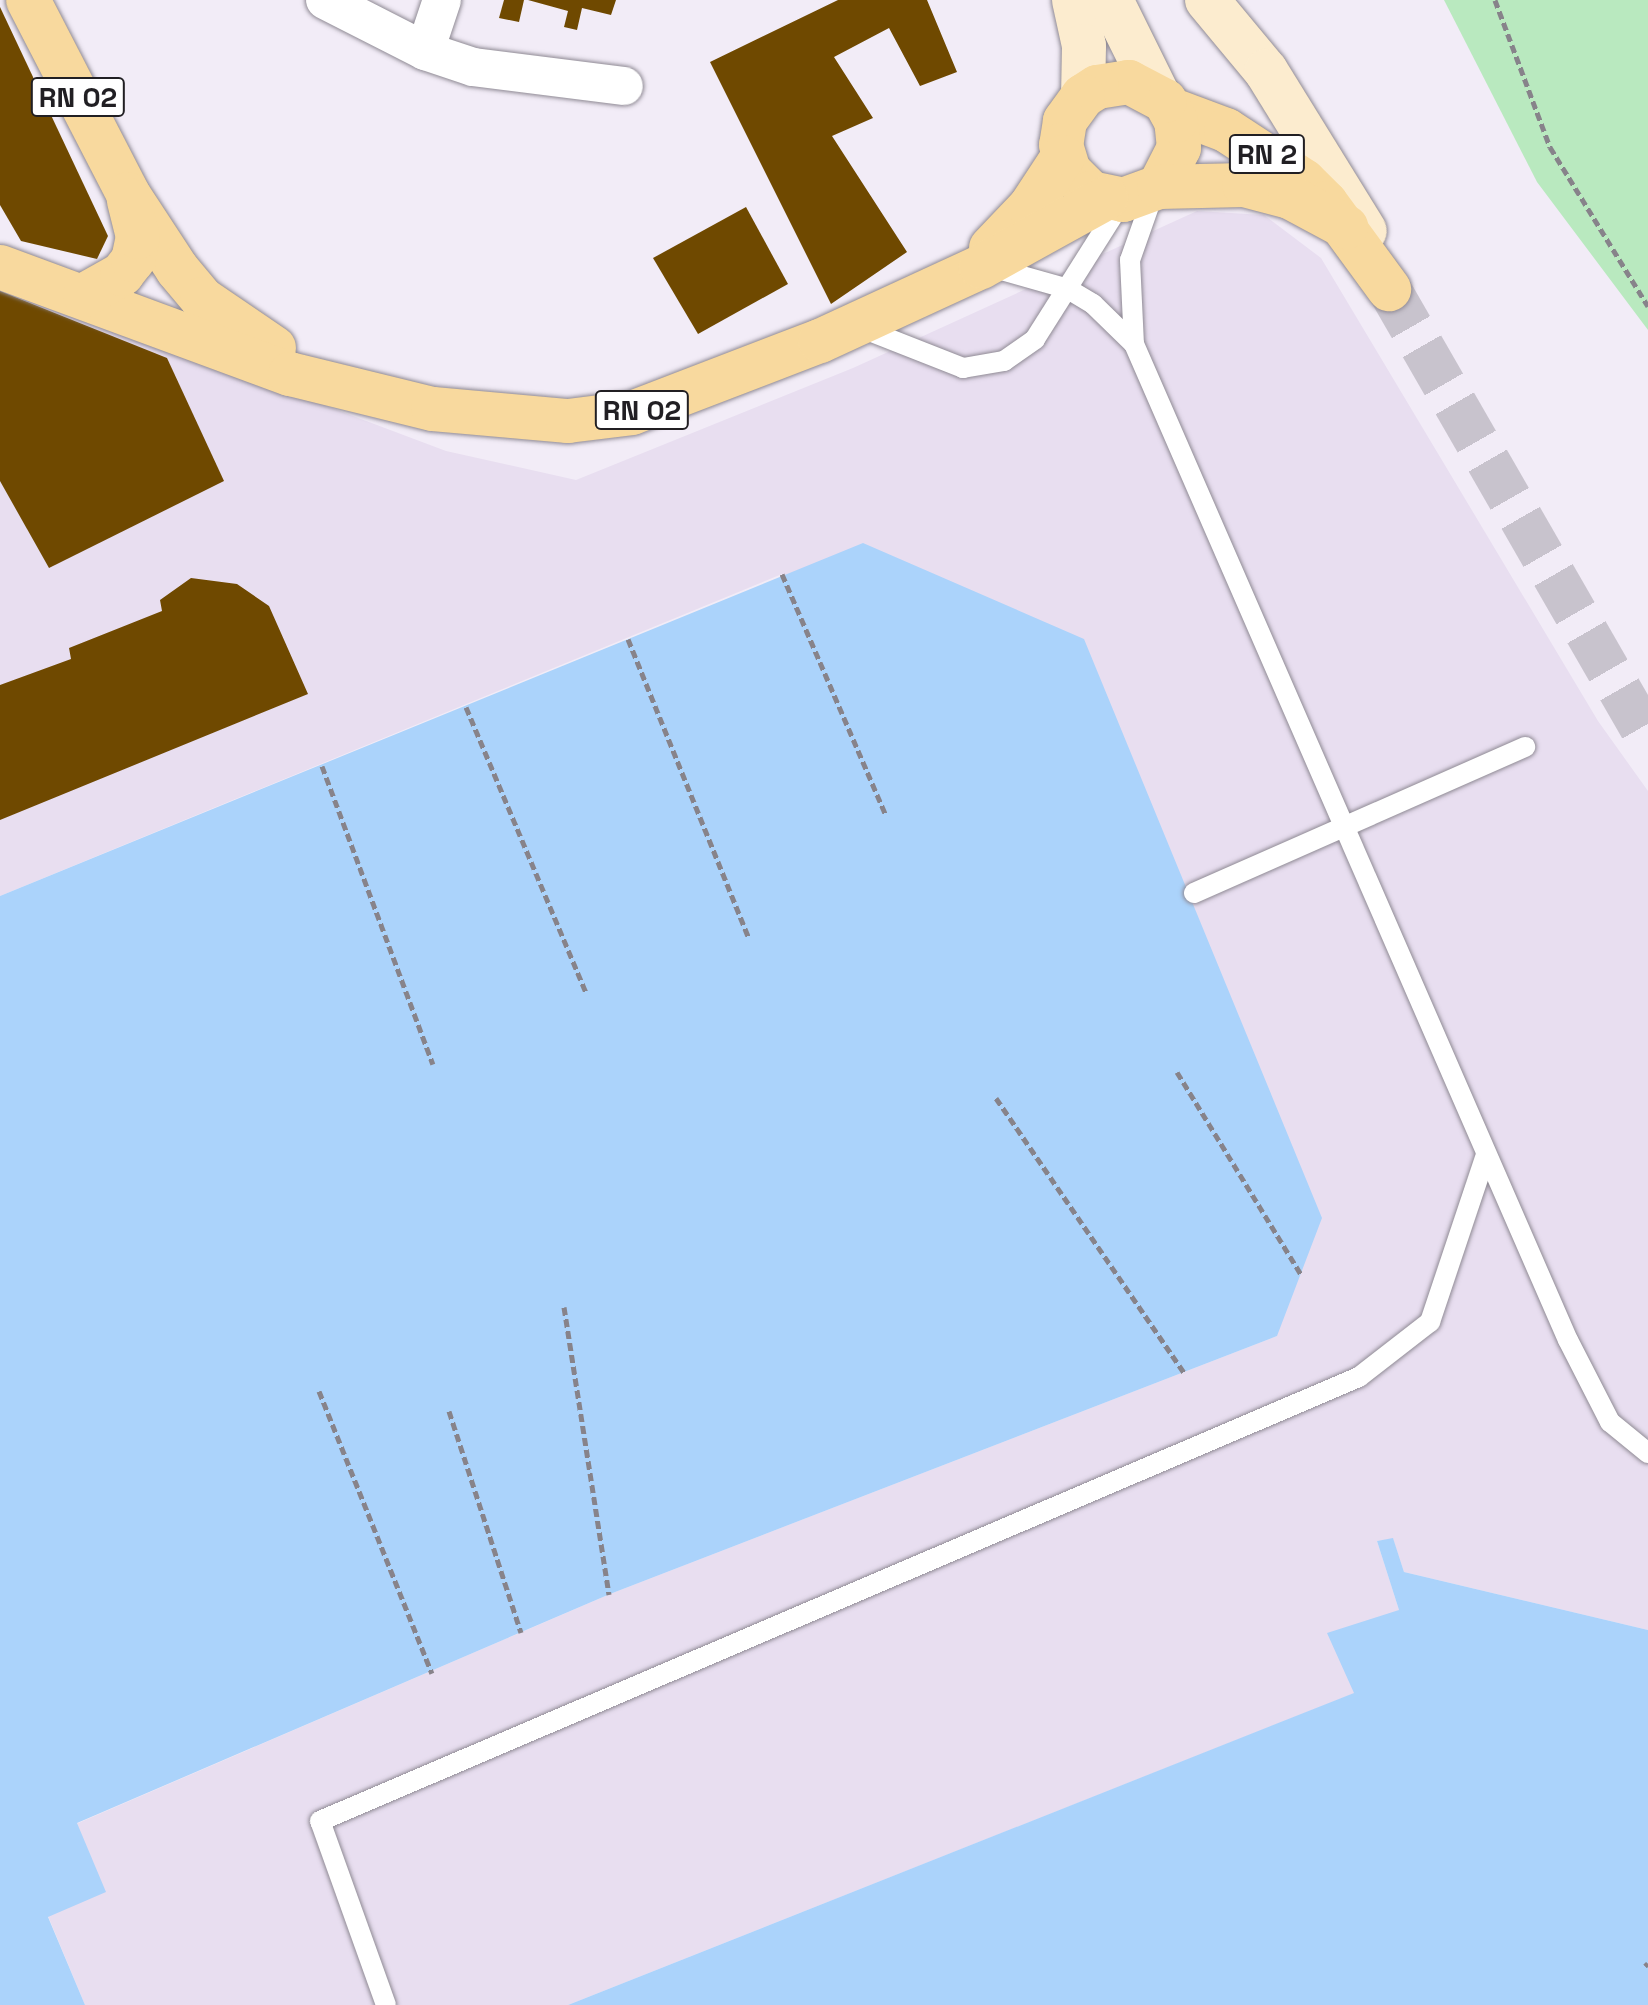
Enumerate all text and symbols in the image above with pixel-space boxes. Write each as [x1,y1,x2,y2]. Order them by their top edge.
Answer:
road number: RN 02 [30,73,126,121]
road number: RN 2 [1227,130,1307,178]
road number: RN 02 [594,386,690,434]

